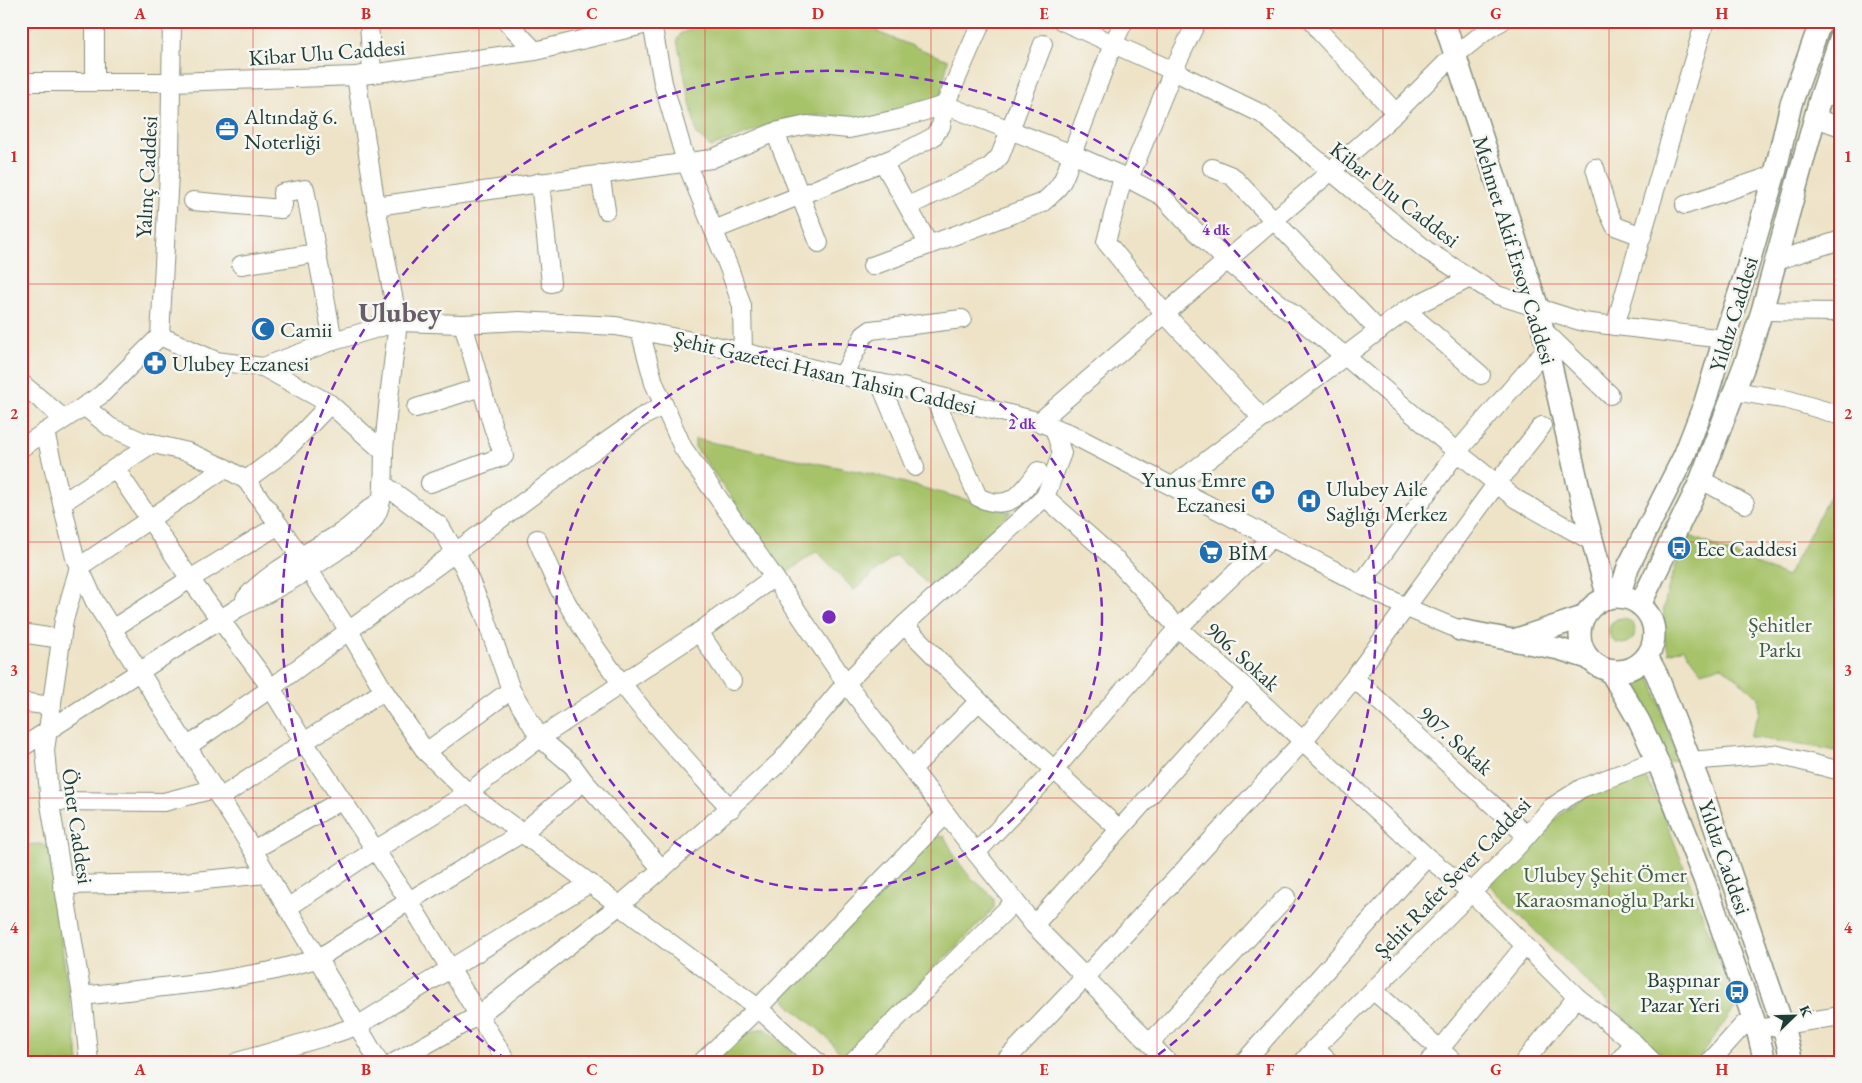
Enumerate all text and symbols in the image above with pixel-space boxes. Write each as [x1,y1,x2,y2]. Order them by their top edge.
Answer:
text: A [133,3,146,24]
text: B [361,3,371,24]
text: C [586,3,598,24]
text: D [812,3,824,24]
text: E [1039,3,1049,24]
text: F [1266,3,1275,24]
text: G [1490,3,1502,24]
text: H [1716,3,1729,24]
street label: Kibar Ulu Caddesi [248,33,406,72]
place label: Altındağ 6. Noterliği [243,102,338,156]
street label: Yalınç Caddesi [129,115,164,239]
office icon: Altındağ 6. Noterliği [214,116,240,142]
street label: Mehmet Akif Ersoy Caddesi [1466,132,1563,368]
street label: Kibar Ulu Caddesi [1324,135,1465,254]
text: 1 [10,146,18,167]
text: 1 [1844,146,1852,167]
text: 4 dk [1202,220,1231,239]
street label: Yıldız Caddesi [1702,253,1765,376]
district label: Ulubey [358,294,442,330]
place label: Camii [280,315,332,344]
mosque icon: Camii [250,316,276,342]
street label: Şehit Gazeteci Hasan Tahsin Caddesi [671,324,979,421]
place label: Ulubey Eczanesi [172,349,309,378]
pharmacy icon: Ulubey Eczanesi [142,350,168,376]
text: 2 [10,403,19,424]
text: 2 [1844,403,1853,424]
text: 2 dk [1008,414,1037,433]
place label: Yunus Emre Eczanesi [1142,465,1246,519]
place label: Ulubey Aile Sağlığı Merkez [1326,474,1448,528]
pharmacy icon: Yunus Emre Eczanesi [1250,479,1276,505]
hospital icon: Ulubey Aile Sağlığı Merkez [1296,488,1322,514]
place label: Ece Caddesi [1696,534,1797,563]
bus stop icon: Ece Caddesi [1666,535,1692,561]
place label: BİM [1228,538,1268,567]
supermarket icon: BİM [1198,539,1224,565]
centre of rings [820,608,838,626]
park label: Şehitler Parkı [1748,610,1812,664]
street label: 906. Sokak [1199,615,1287,698]
text: 3 [10,660,18,681]
text: 3 [1844,660,1852,681]
street label: 907. Sokak [1412,699,1500,782]
street label: Öner Caddesi [55,766,100,886]
street label: Şehit Rafet Sever Caddesi [1368,790,1537,964]
street label: Yıldız Caddesi [1691,796,1758,918]
park label: Ulubey Şehit Ömer Karaosmanoğlu Parkı [1515,860,1695,914]
text: 4 [10,917,19,938]
text: 4 [1844,917,1853,938]
place label: Başpınar Pazar Yeri [1640,965,1721,1019]
bus stop icon: Başpınar Pazar Yeri [1724,979,1750,1005]
north arrow [1770,990,1820,1040]
text: K [1796,1002,1816,1020]
text: A [133,1059,146,1080]
text: B [361,1059,371,1080]
text: C [586,1059,598,1080]
text: D [812,1059,824,1080]
text: E [1039,1059,1049,1080]
text: F [1266,1059,1275,1080]
text: G [1490,1059,1502,1080]
text: H [1716,1059,1729,1080]

